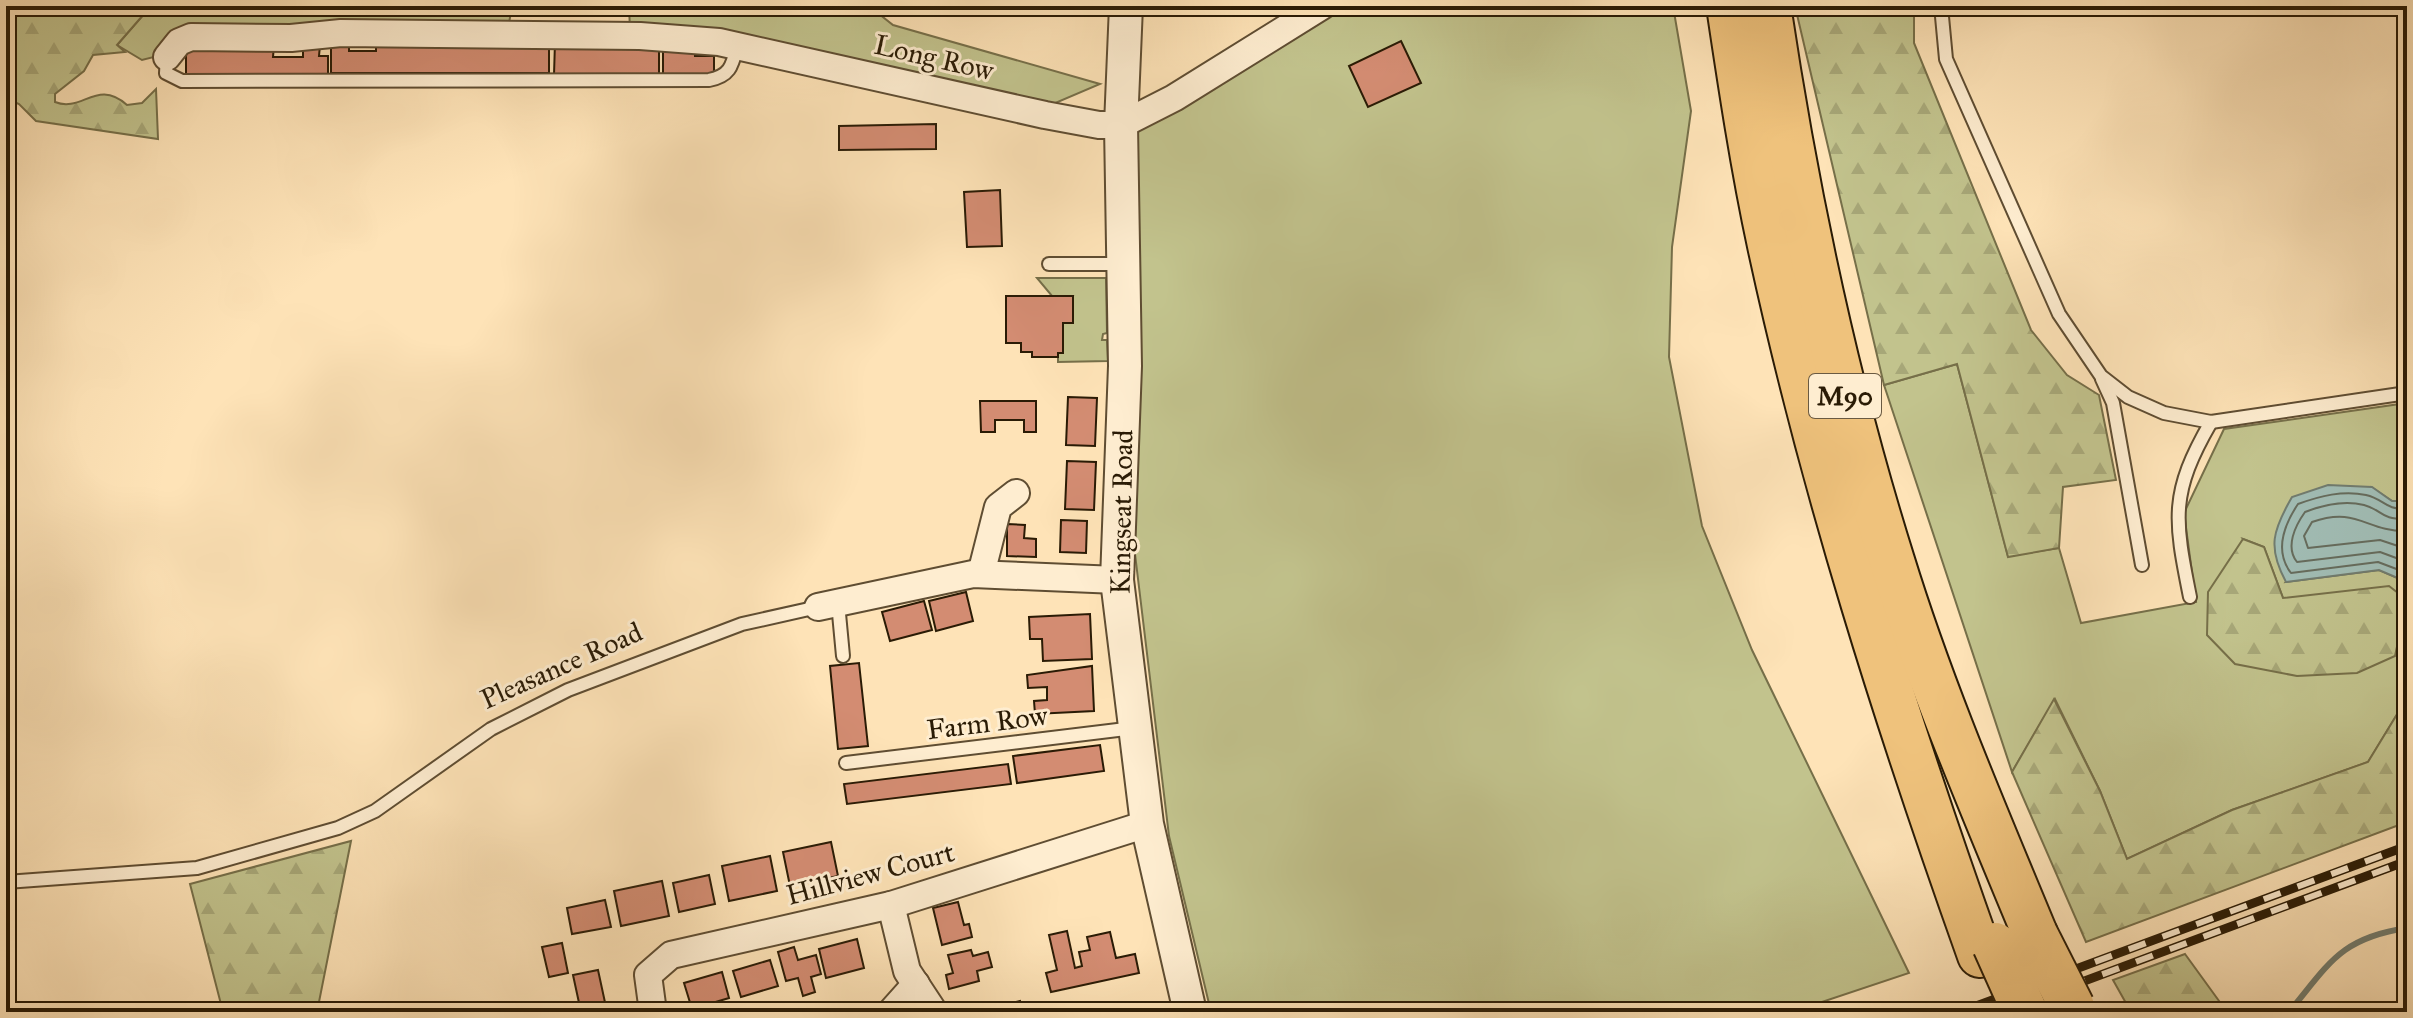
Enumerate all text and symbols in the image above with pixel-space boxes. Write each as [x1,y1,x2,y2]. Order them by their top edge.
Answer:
street label: Long Row [871,27,998,88]
road number: M90 [1809,374,1881,418]
street label: Kingseat Road [1103,429,1140,595]
street label: Pleasance Road [475,614,648,717]
street label: Farm Row [925,698,1050,747]
street label: Hillview Court [782,834,958,913]

